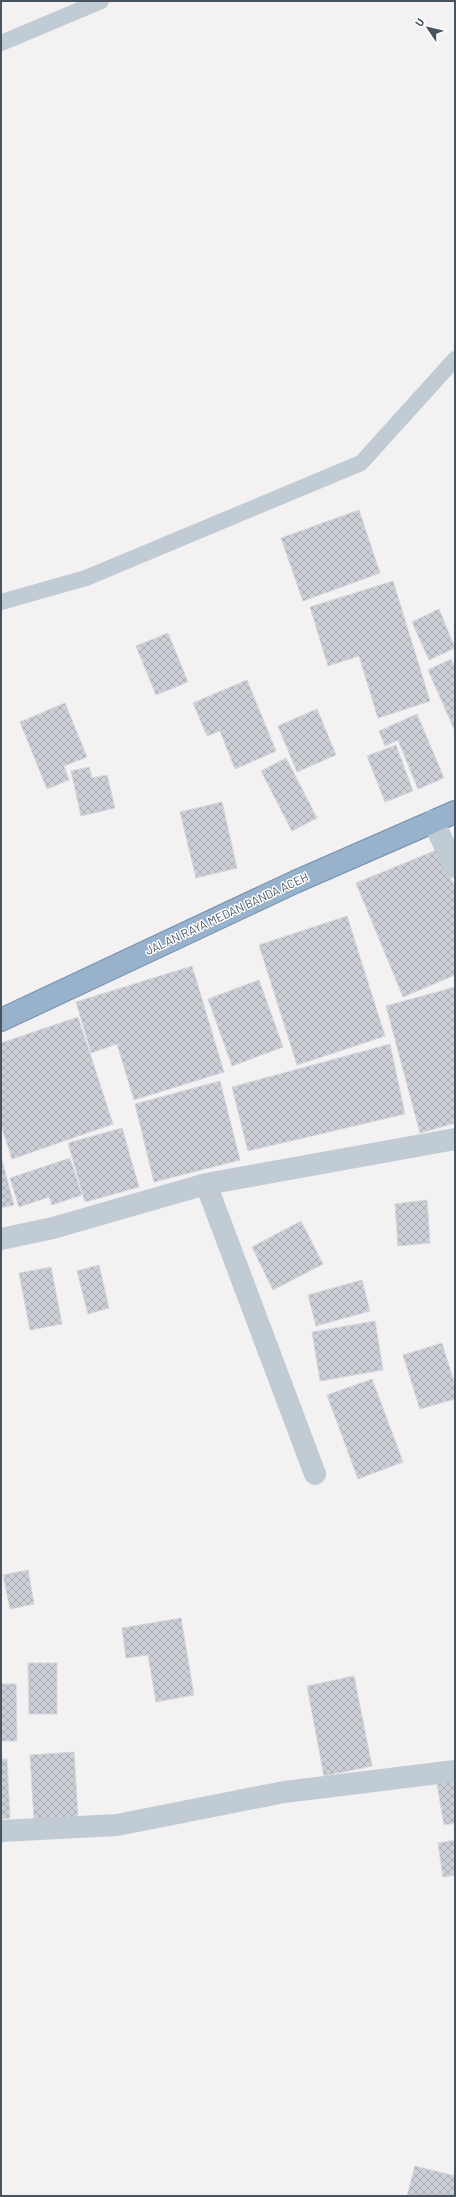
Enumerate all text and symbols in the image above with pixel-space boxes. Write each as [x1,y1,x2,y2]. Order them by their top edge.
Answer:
north arrow [408,8,448,48]
text: U [412,15,427,29]
street label: JALAN RAYA MEDAN BANDA ACEH [143,869,310,957]

